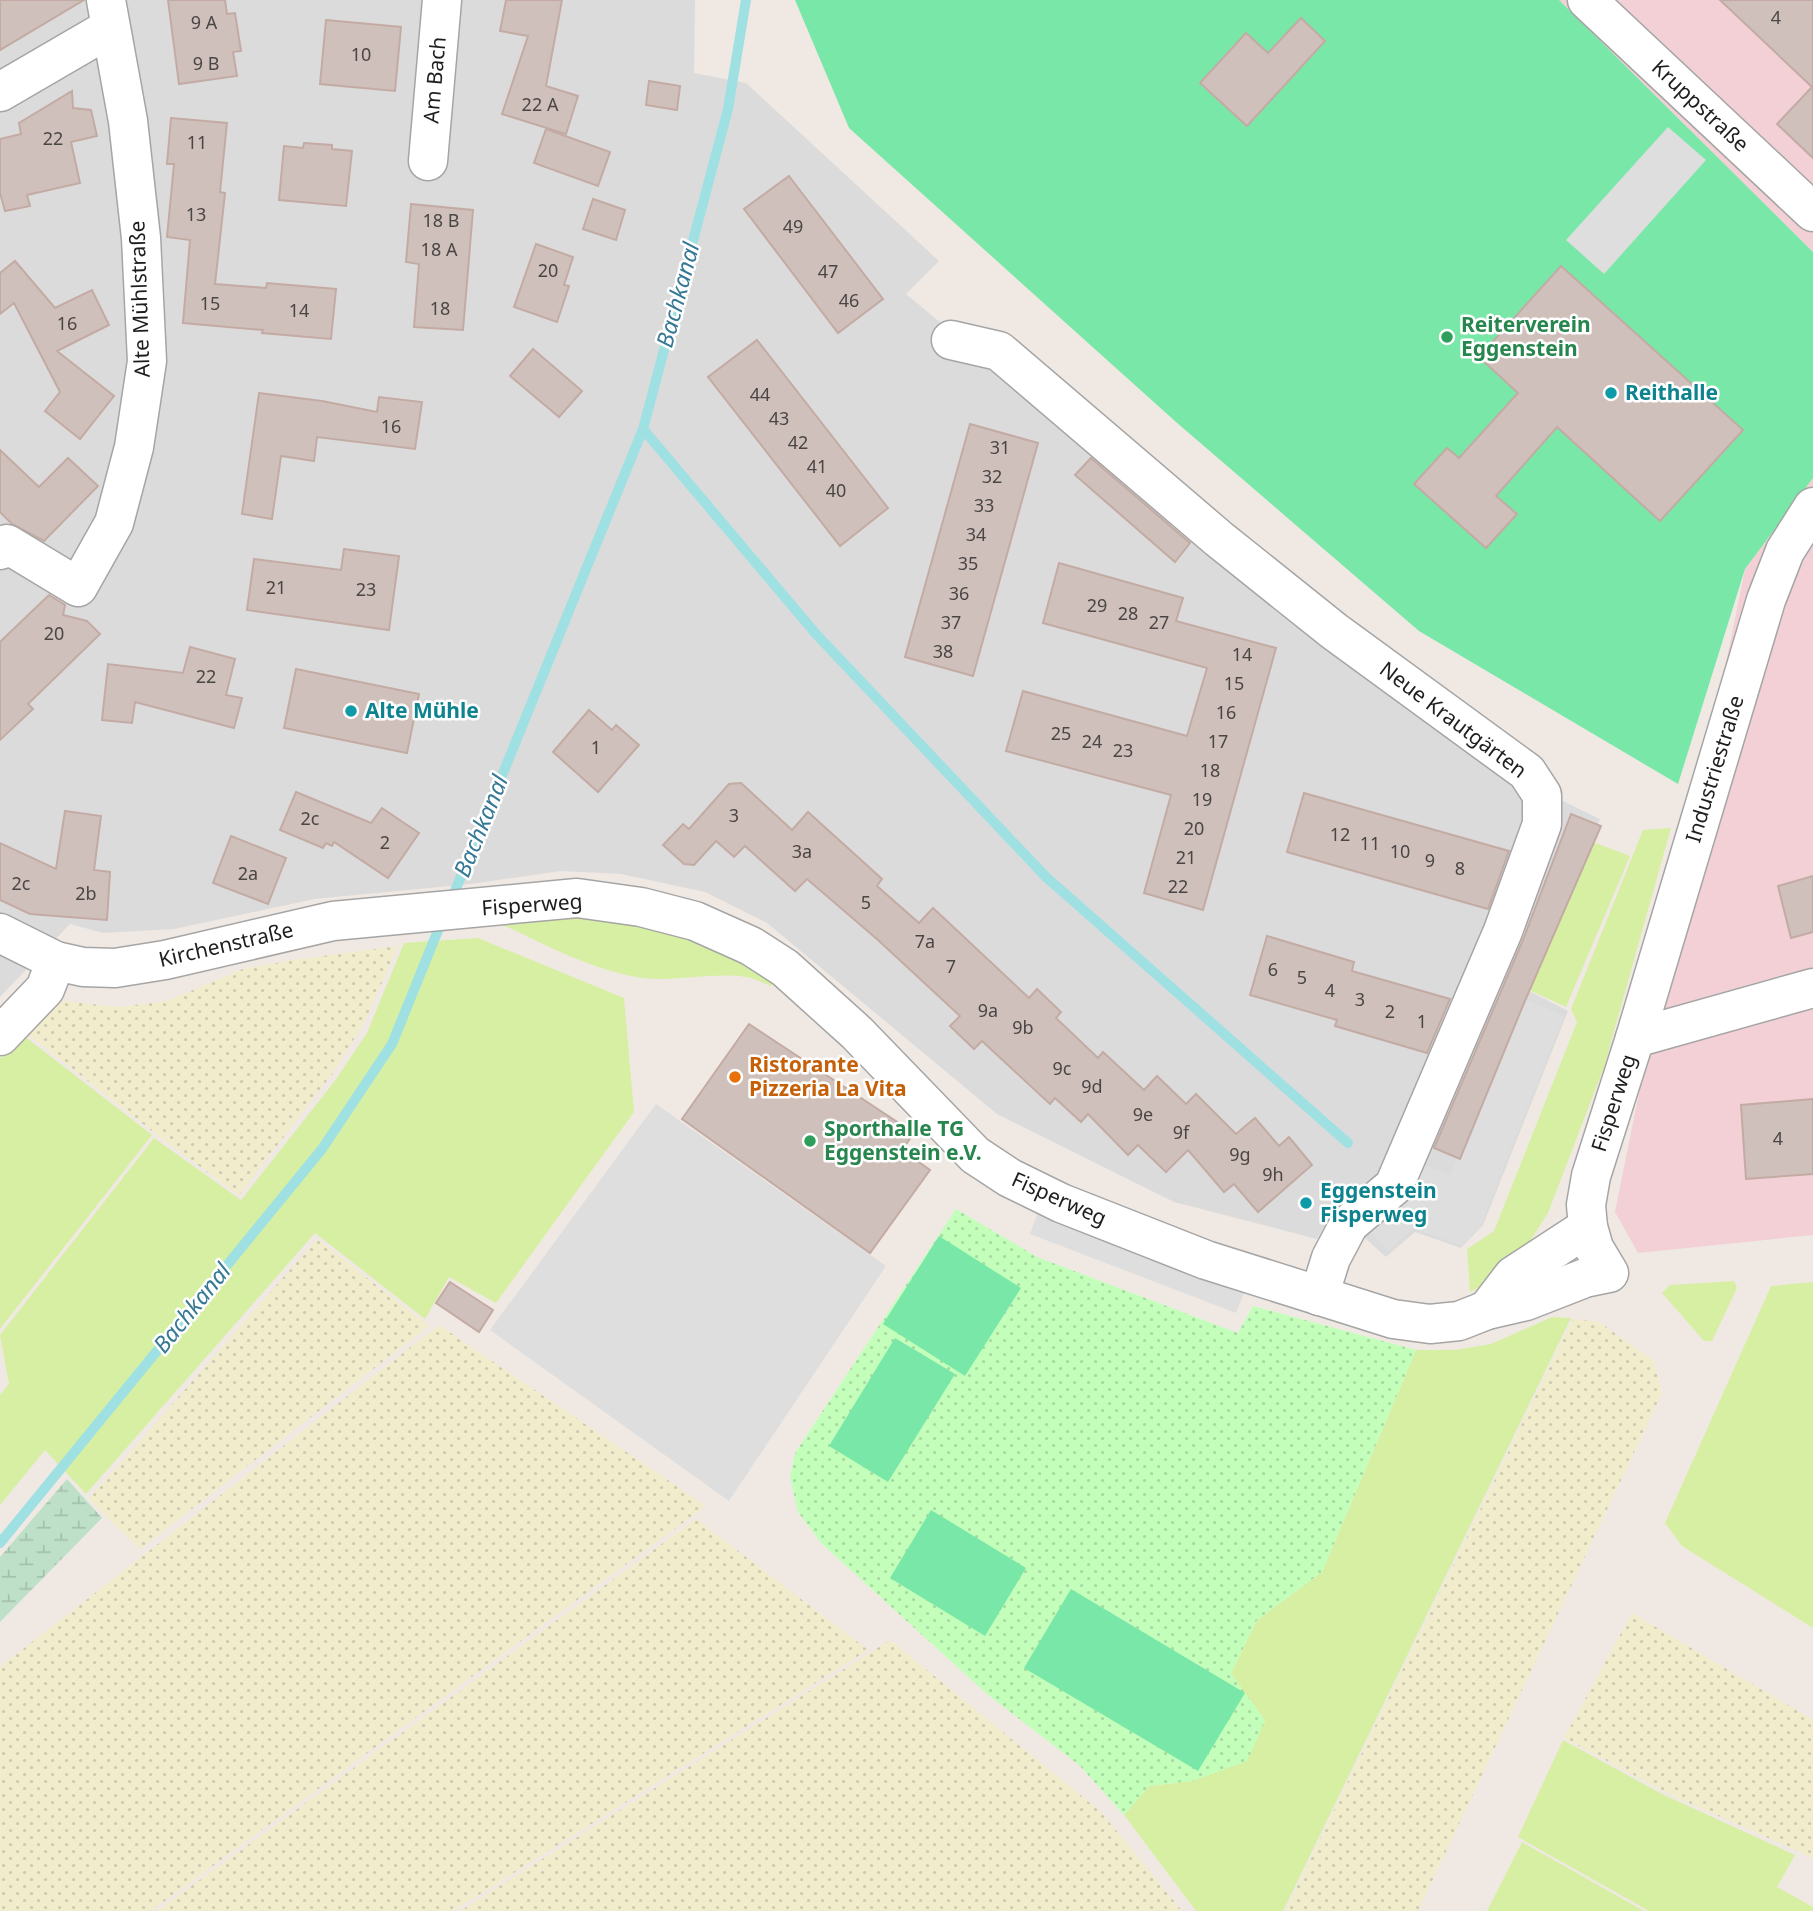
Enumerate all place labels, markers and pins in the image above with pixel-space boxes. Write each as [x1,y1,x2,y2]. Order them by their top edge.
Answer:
place label: Reiterverein Eggenstein [1461,310,1591,362]
marker: Reiterverein Eggenstein [1439,329,1455,345]
place label: Reithalle [1625,378,1718,406]
marker: Reithalle [1603,385,1619,401]
place label: Alte Mühle [365,696,479,724]
marker: Alte Mühle [343,703,359,719]
place label: Ristorante Pizzeria La Vita [749,1050,907,1102]
marker: Ristorante Pizzeria La Vita [727,1069,743,1085]
place label: Sporthalle TG Eggenstein e.V. [824,1114,982,1166]
marker: Sporthalle TG Eggenstein e.V. [802,1133,818,1149]
place label: Eggenstein Fisperweg [1320,1176,1437,1228]
marker: Eggenstein Fisperweg [1298,1195,1314,1211]

